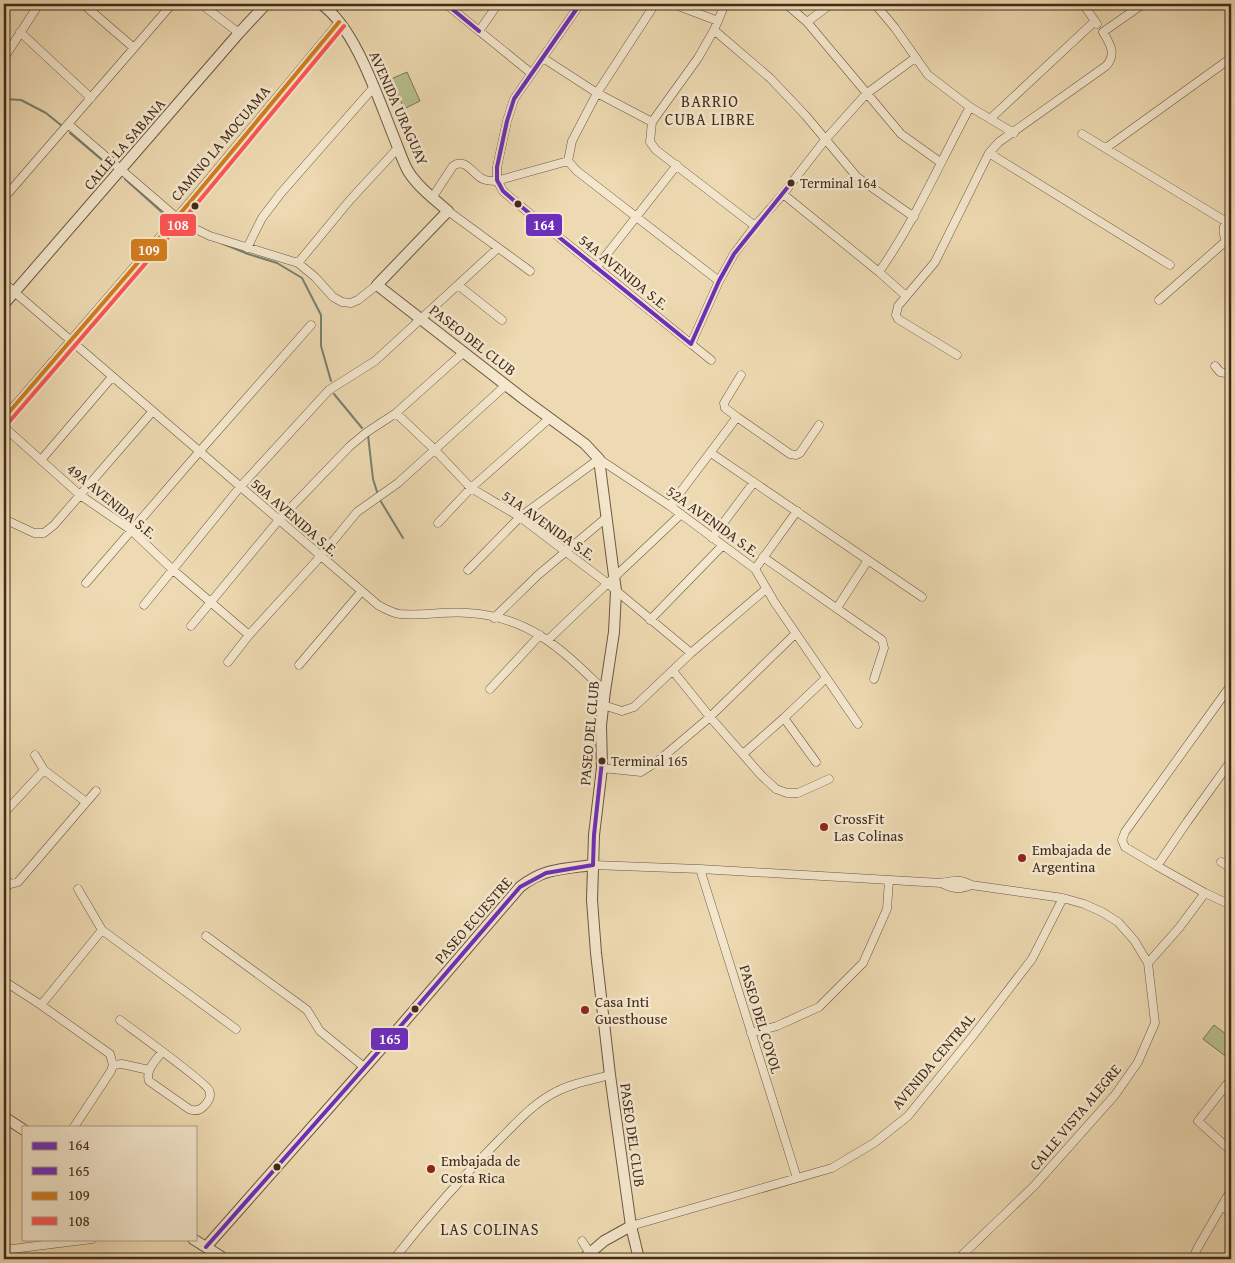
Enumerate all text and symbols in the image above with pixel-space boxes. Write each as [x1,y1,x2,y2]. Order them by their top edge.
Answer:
street label: AVENIDA URAGUAY [364,48,434,168]
street label: CAMINO LA MOCUAMA [165,81,275,205]
district label: BARRIO CUBA LIBRE [665,89,755,131]
street label: CALLE LA SABANA [78,94,170,194]
place label: Terminal 164 [800,173,877,193]
marker: Terminal 164 [786,178,796,188]
unlabelled marker [513,199,523,209]
unlabelled marker [190,201,200,211]
line badge: 108 [159,213,197,237]
line badge: 164 [525,213,563,237]
text: 108 [167,215,189,235]
text: 164 [533,215,555,235]
street label: 54A AVENIDA S.E. [575,229,673,315]
line badge: 109 [130,238,168,262]
text: 109 [138,240,160,260]
street label: PASEO DEL CLUB [425,299,521,381]
street label: 49A AVENIDA S.E. [63,458,161,544]
street label: 50A AVENIDA S.E. [247,473,343,561]
street label: 52A AVENIDA S.E. [662,480,764,562]
street label: 51A AVENIDA S.E. [498,485,600,565]
street label: PASEO DEL CLUB [574,680,604,786]
place label: Terminal 165 [611,751,688,771]
marker: Terminal 165 [597,756,607,766]
place label: CrossFit Las Colinas [834,808,903,846]
marker: CrossFit Las Colinas [818,821,830,833]
place label: Embajada de Argentina [1032,839,1111,877]
marker: Embajada de Argentina [1016,852,1028,864]
street label: PASEO ECUESTRE [429,872,517,968]
street label: PASEO DEL COYOL [734,962,788,1077]
place label: Casa Inti Guesthouse [595,991,667,1029]
unlabelled marker [410,1004,420,1014]
marker: Casa Inti Guesthouse [579,1004,591,1016]
street label: AVENIDA CENTRAL [886,1008,980,1114]
line badge: 165 [370,1027,409,1051]
text: 165 [379,1029,401,1049]
street label: CALLE VISTA ALEGRE [1024,1059,1126,1175]
street label: PASEO DEL CLUB [615,1082,651,1188]
legend [22,1126,198,1240]
text: 164 [68,1134,90,1155]
place label: Embajada de Costa Rica [441,1150,520,1188]
text: 165 [68,1160,90,1181]
unlabelled marker [272,1162,282,1172]
marker: Embajada de Costa Rica [425,1163,437,1175]
text: 109 [68,1184,90,1205]
text: 108 [68,1210,90,1231]
district label: LAS COLINAS [441,1217,539,1241]

